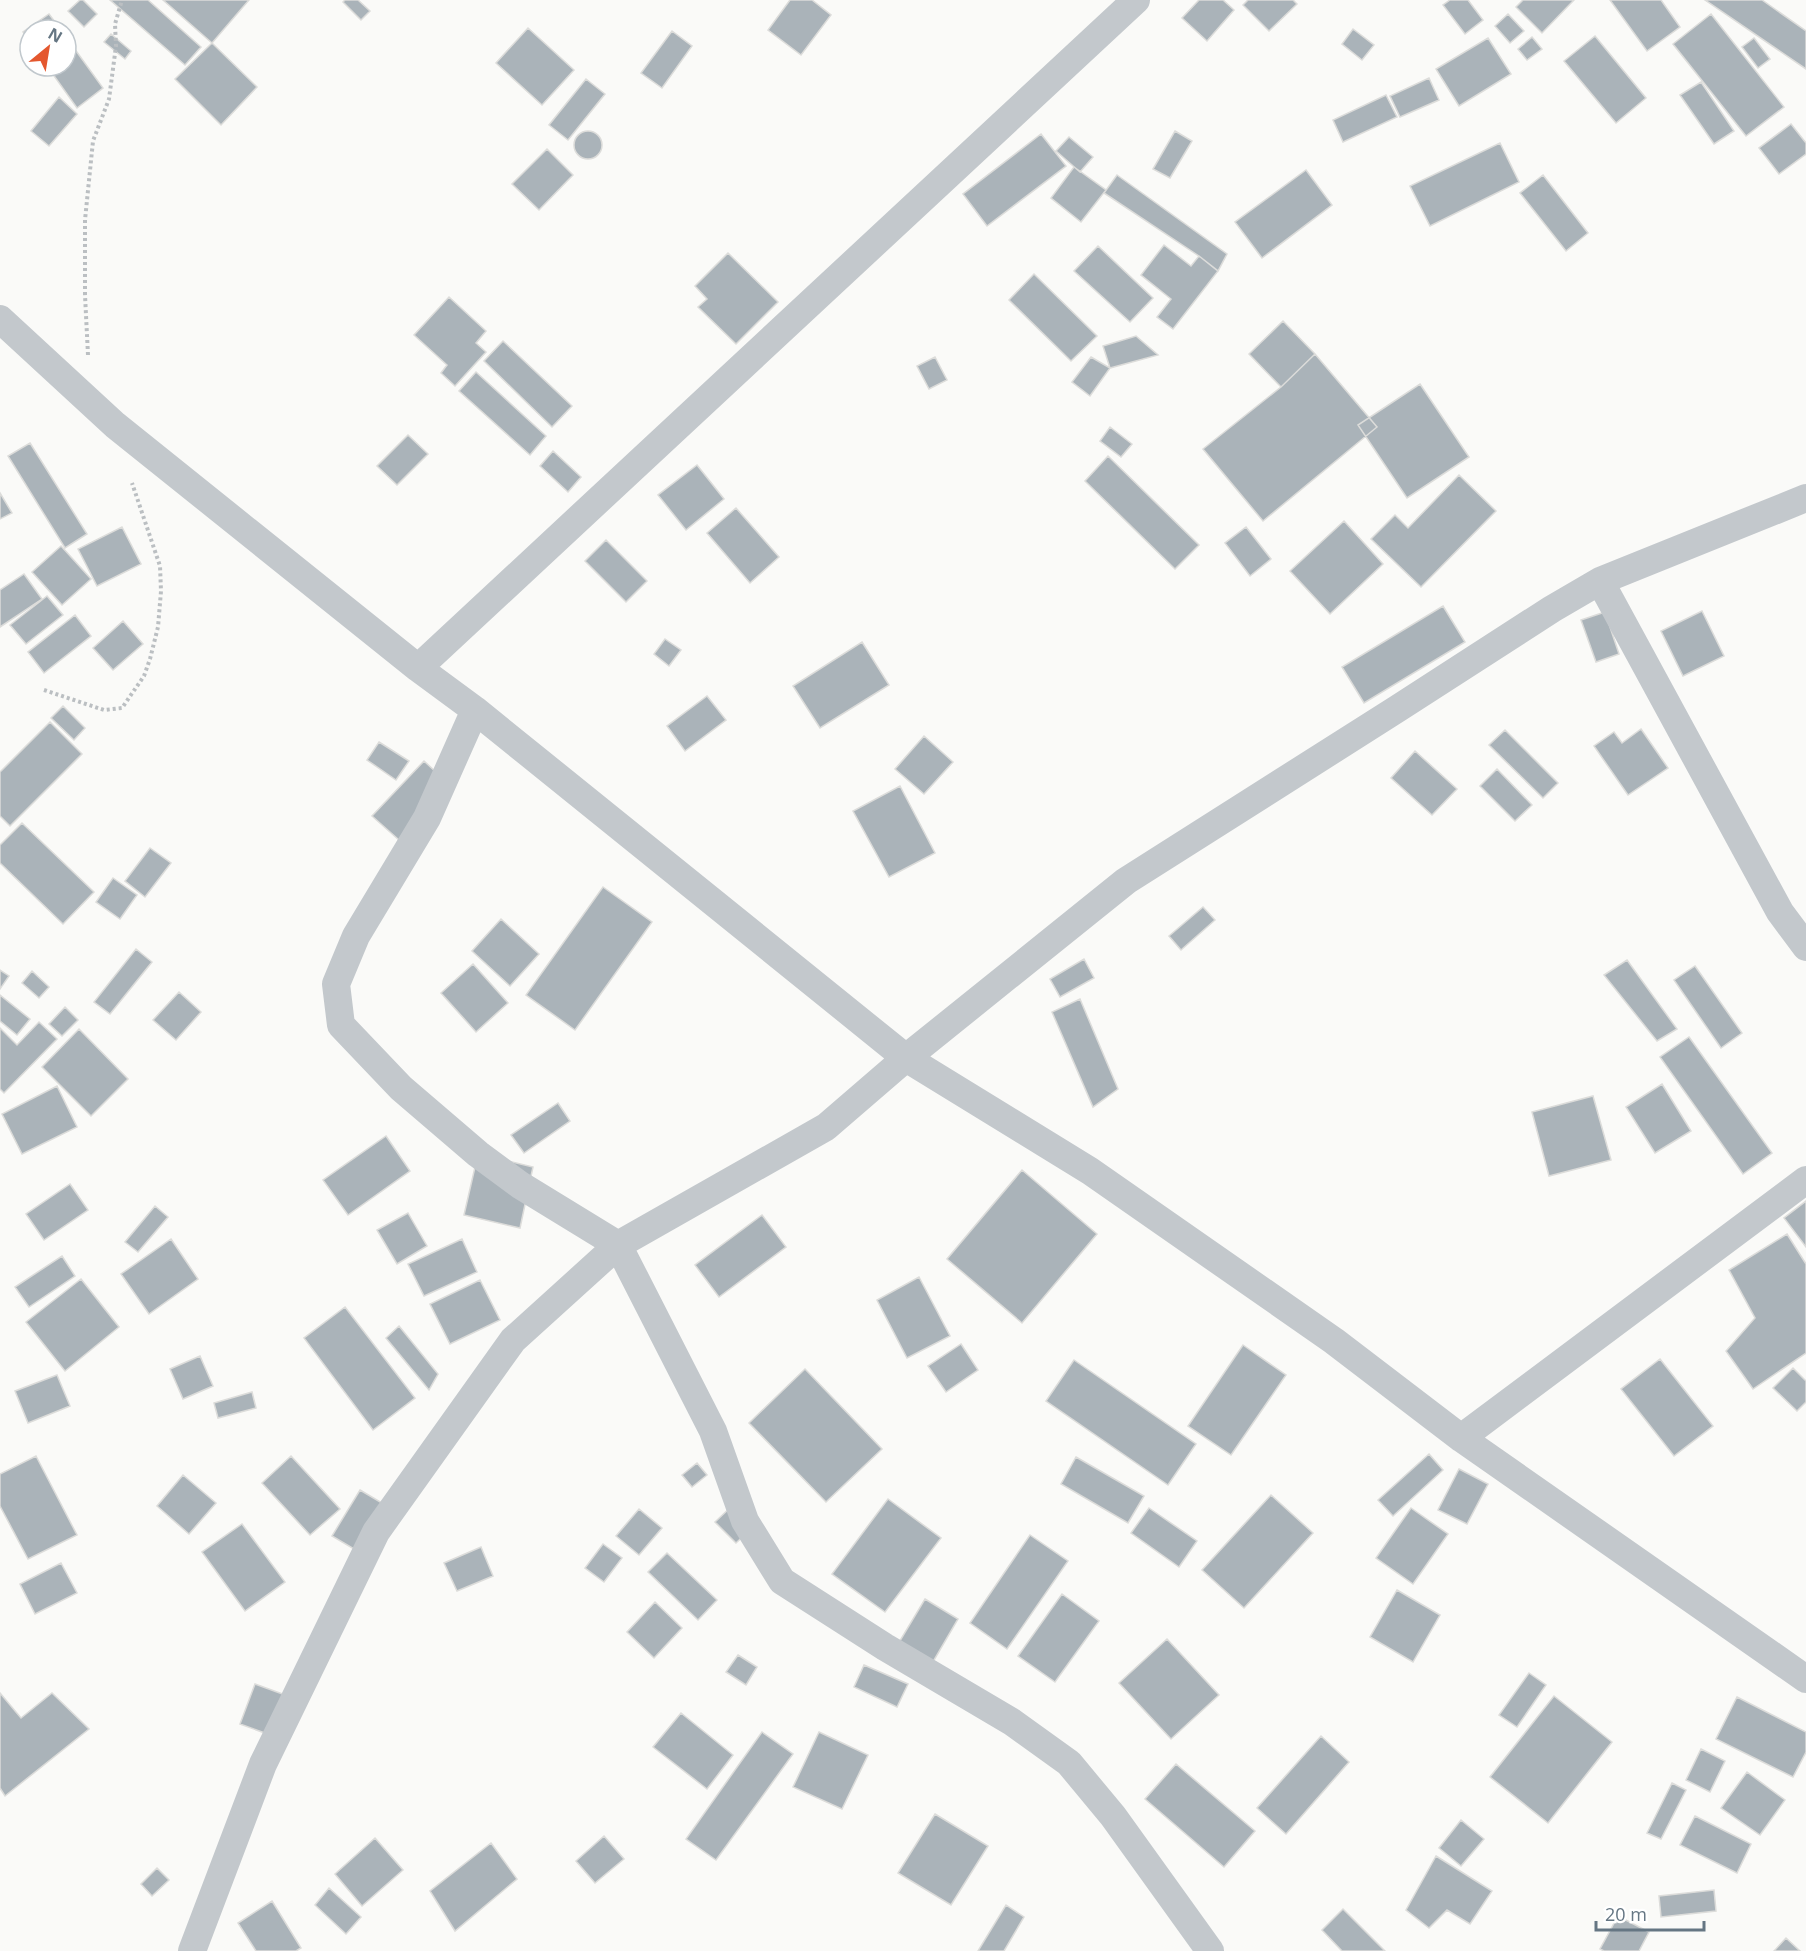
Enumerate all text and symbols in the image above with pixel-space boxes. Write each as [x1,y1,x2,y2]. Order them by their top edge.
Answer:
north arrow [18,18,78,78]
text: N [44,22,67,48]
scale bar [1596,1894,1704,1932]
text: 20 m [1605,1902,1647,1926]

